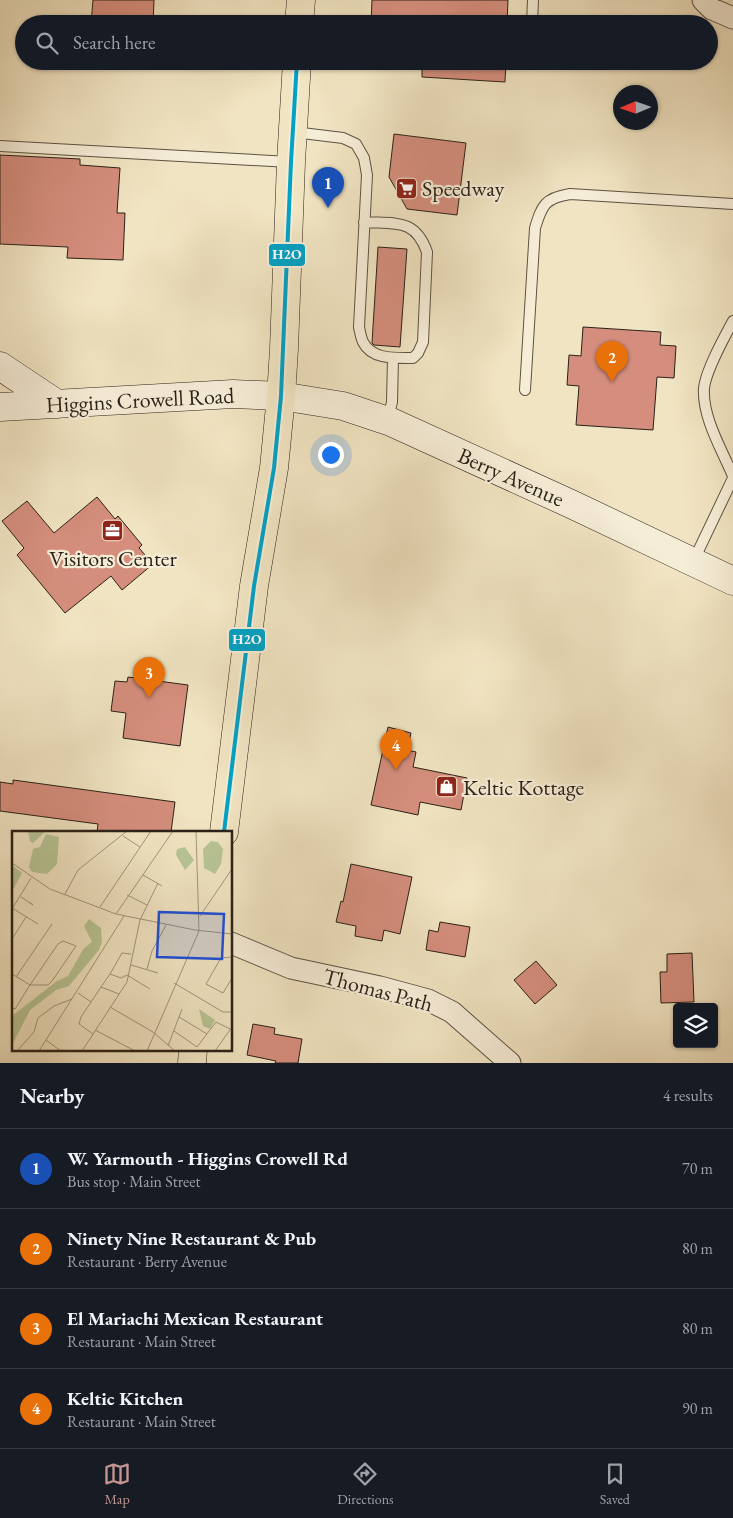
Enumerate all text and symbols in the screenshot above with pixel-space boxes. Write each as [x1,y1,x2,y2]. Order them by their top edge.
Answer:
search box [15,15,718,70]
icon: search [33,29,61,57]
text: Search here [73,30,155,55]
north arrow [613,85,658,130]
pin: 1 [312,167,344,208]
place label: Speedway [422,174,505,203]
supermarket icon: Speedway [394,176,418,200]
line badge: H2O [268,243,306,267]
text: H2O [272,245,302,263]
pin: 2 [596,341,628,382]
street label: Higgins Crowell Road [45,381,236,419]
street label: Berry Avenue [453,441,569,513]
your location [318,442,344,468]
office icon: Visitors Center [101,518,125,542]
place label: Visitors Center [49,544,177,573]
line badge: H2O [228,628,266,652]
text: H2O [232,630,262,648]
pin: 3 [133,657,165,698]
pin: 4 [380,729,412,770]
place label: Keltic Kottage [463,773,585,802]
shop icon: Keltic Kottage [435,775,459,799]
inset map [12,831,232,1050]
street label: Thomas Path [320,961,436,1019]
map controls [673,1003,718,1048]
button: layers [673,1003,718,1048]
text: Nearby [20,1082,84,1109]
text: 4 results [663,1085,713,1106]
text: W. Yarmouth - Higgins Crowell Rd [67,1146,348,1171]
text: 1 [32,1158,40,1179]
text: 70 m [682,1158,713,1179]
text: Bus stop · Main Street [67,1171,200,1192]
text: Ninety Nine Restaurant & Pub [67,1226,316,1251]
text: 2 [32,1238,40,1259]
text: 80 m [682,1238,713,1259]
text: Restaurant · Berry Avenue [67,1251,227,1272]
text: El Mariachi Mexican Restaurant [67,1306,323,1331]
text: 3 [32,1318,40,1339]
text: 80 m [682,1318,713,1339]
text: Restaurant · Main Street [67,1331,216,1352]
text: Keltic Kitchen [67,1386,183,1411]
text: 4 [32,1398,40,1419]
text: 90 m [682,1398,713,1419]
text: Restaurant · Main Street [67,1411,216,1432]
tab: Map [103,1460,131,1508]
tab: Directions [337,1460,394,1508]
tab: Saved [600,1460,630,1508]

